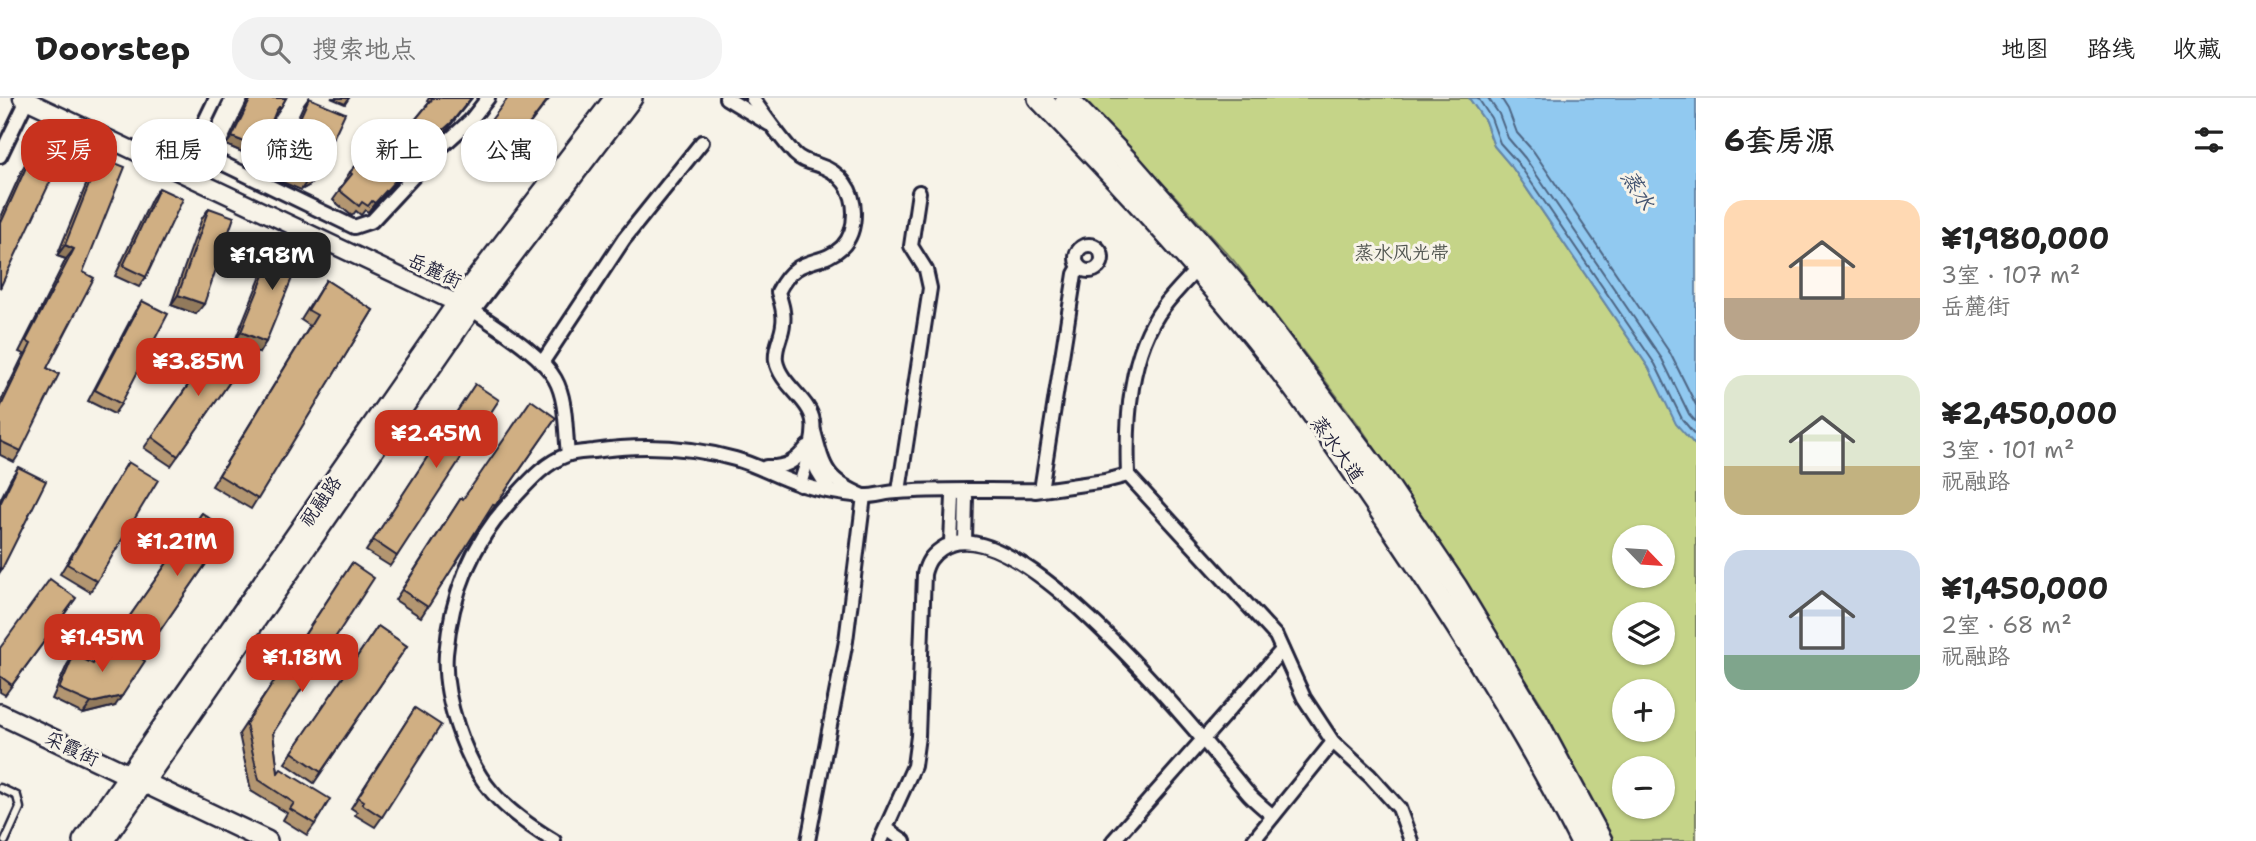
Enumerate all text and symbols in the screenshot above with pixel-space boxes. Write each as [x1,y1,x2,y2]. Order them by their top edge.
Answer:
search box [232,17,722,80]
text: Doorstep [35,26,190,71]
icon: search [256,29,294,67]
text: 搜索地点 [312,31,416,66]
text: 地图 [2001,33,2049,65]
text: 路线 [2087,33,2135,65]
text: 收藏 [2173,33,2221,65]
chip: 买房 [21,119,117,182]
chip: 租房 [131,119,227,182]
chip: 筛选 [241,119,337,182]
chip: 新上 [351,119,447,182]
chip: 公寓 [461,119,557,182]
text: 6套房源 [1724,120,1835,161]
icon: filters [2190,121,2228,159]
water label: 蒸水 [1615,165,1662,216]
text: ¥1,980,000 [1941,218,2110,259]
icon: home [1780,228,1864,312]
pin: ¥1.98M [215,232,329,292]
text: ¥1.98M [230,240,314,270]
park label: 蒸水风光带 [1354,240,1450,265]
street label: 岳麓街 [404,247,466,294]
text: 3室 · 107 m² [1941,260,2080,290]
text: 岳麓街 [1941,291,2010,321]
pin: ¥3.85M [141,338,255,398]
text: ¥3.85M [152,346,244,376]
text: ¥2,450,000 [1941,393,2118,434]
icon: home [1780,403,1864,487]
pin: ¥2.45M [379,410,493,470]
street label: 蒸水大道 [1306,411,1370,488]
text: ¥2.45M [391,418,481,448]
text: 3室 · 101 m² [1941,435,2075,465]
text: 祝融路 [1941,466,2010,496]
street label: 祝融路 [294,471,347,532]
pin: ¥1.21M [120,518,234,578]
north arrow [1612,525,1675,588]
map controls [1612,525,1675,819]
text: ¥1.21M [137,526,217,556]
text: ¥1,450,000 [1941,568,2108,609]
icon: home [1780,578,1864,662]
button: layers [1612,602,1675,665]
text: 2室 · 68 m² [1941,610,2072,640]
pin: ¥1.45M [45,614,159,674]
text: ¥1.45M [60,622,144,652]
pin: ¥1.18M [245,634,359,694]
text: 祝融路 [1941,641,2010,671]
text: ¥1.18M [262,642,342,672]
button: + [1612,679,1675,742]
street label: 采霞街 [41,725,103,772]
button: − [1612,756,1675,819]

